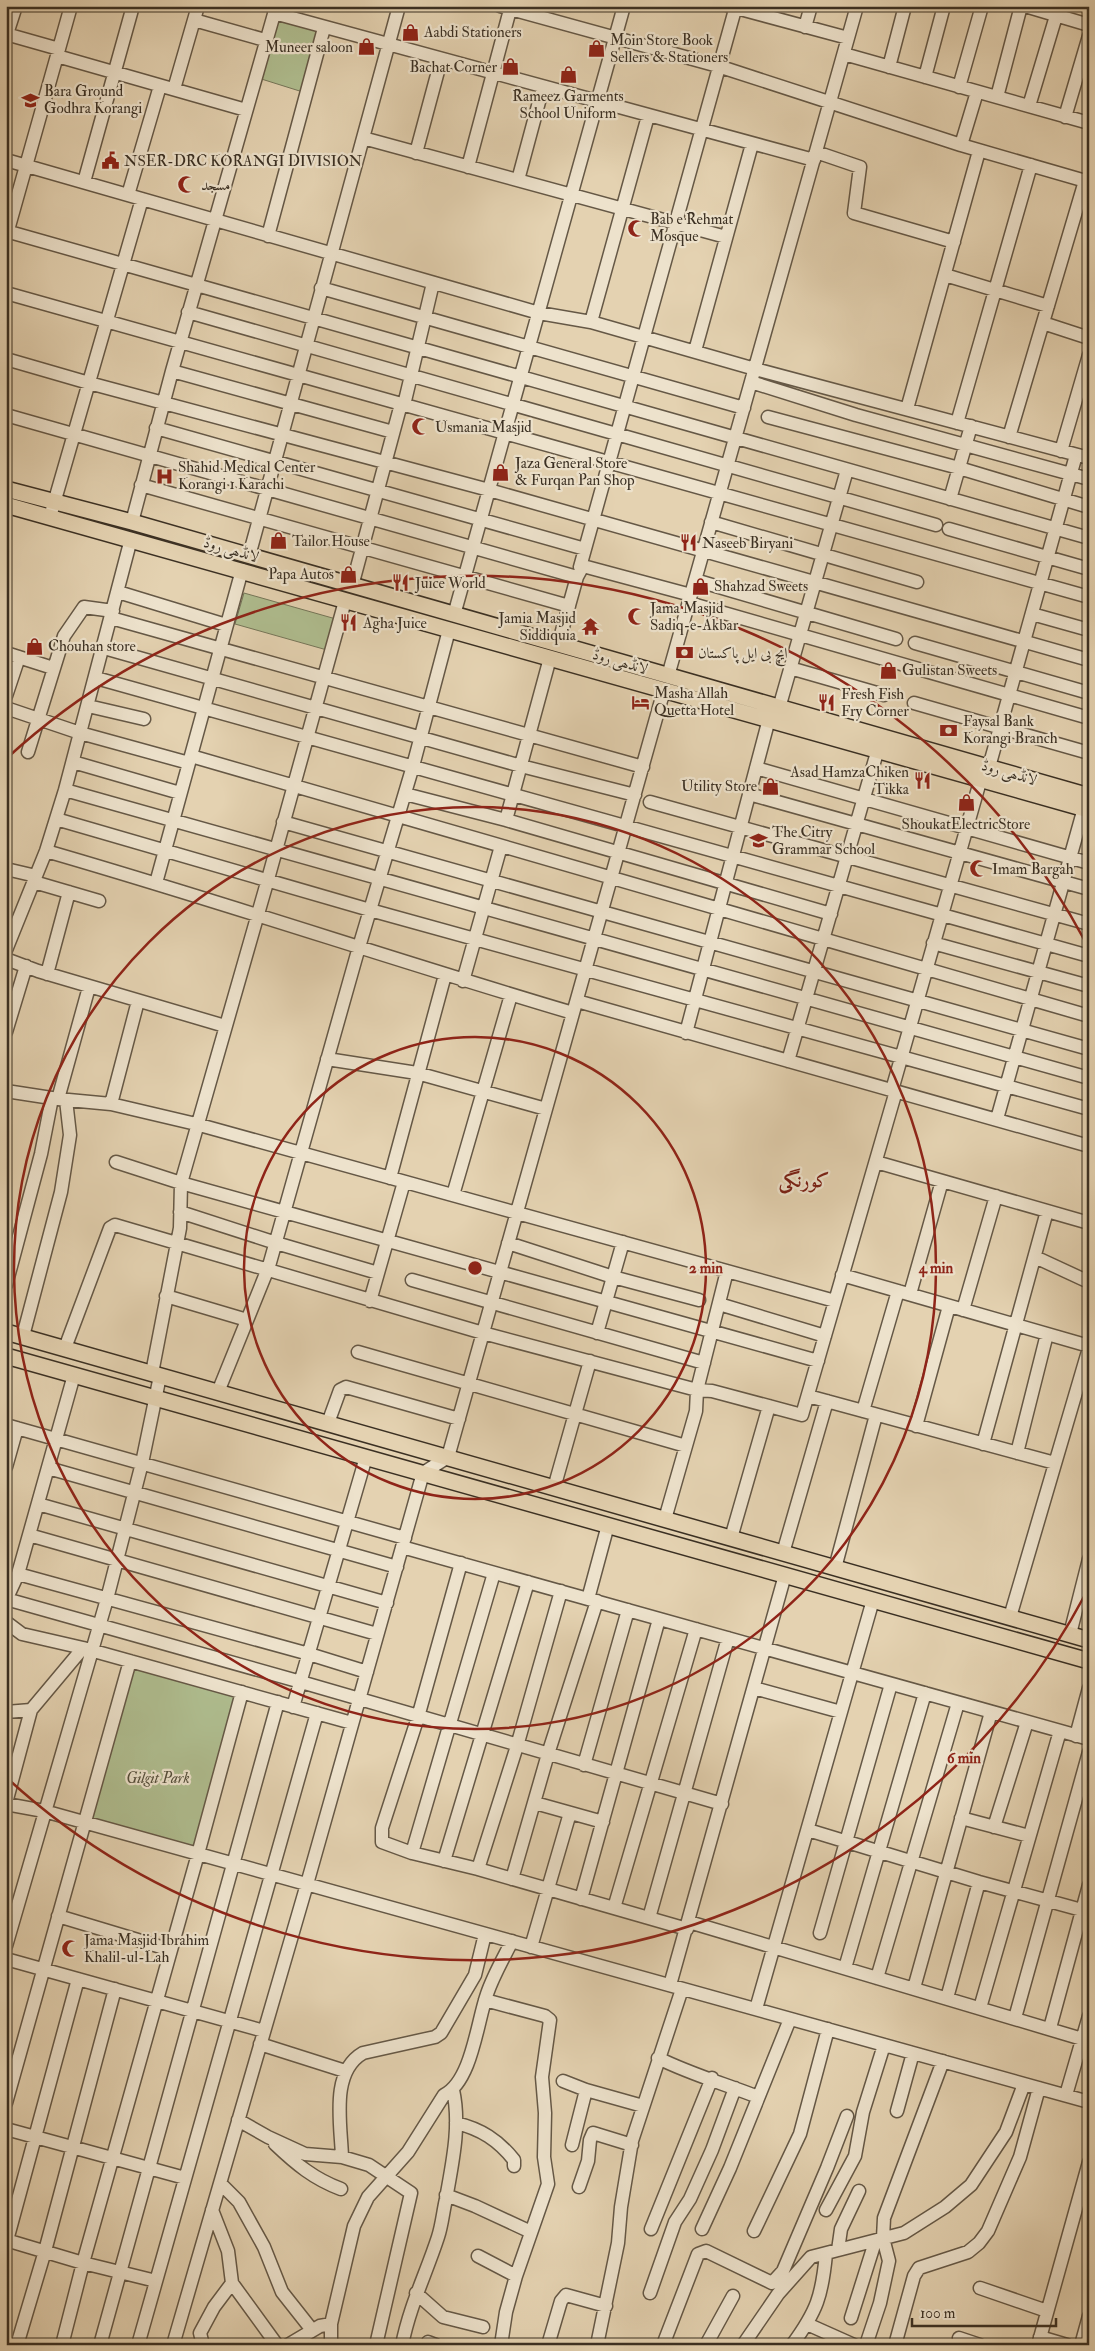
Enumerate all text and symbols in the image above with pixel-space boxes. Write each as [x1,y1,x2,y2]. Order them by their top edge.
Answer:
shop icon: Aabdi Stationers [400,22,420,42]
place label: Aabdi Stationers [423,23,522,42]
place label: Moin Store Book Sellers & Stationers [610,31,728,67]
shop icon: Muneer saloon [357,37,377,57]
place label: Muneer saloon [265,38,353,57]
shop icon: Moin Store Book Sellers & Stationers [586,39,606,59]
shop icon: Bachat Corner [501,57,521,77]
place label: Bachat Corner [410,58,497,77]
shop icon: Rameez Garments School Uniform [558,65,578,85]
place label: Bara Ground Godhra Korangi [44,82,142,118]
place label: Rameez Garments School Uniform [512,87,624,123]
school or university icon: Bara Ground Godhra Korangi [20,90,40,110]
public building icon: NSER-DRC KORANGI DIVISION [100,151,120,171]
place label: NSER-DRC KORANGI DIVISION [124,152,363,171]
mosque icon: مسجد [177,175,197,195]
place label: مسجد [201,176,230,195]
place label: Bab e Rehmat Mosque [650,210,734,246]
mosque icon: Bab e Rehmat Mosque [626,218,646,238]
mosque icon: Usmania Masjid [411,417,431,437]
place label: Usmania Masjid [435,418,532,437]
place label: Jaza General Store & Furqan Pan Shop [514,454,635,491]
place label: Shahid Medical Center Korangi 1 Karachi [178,458,316,494]
shop icon: Jaza General Store & Furqan Pan Shop [491,462,511,482]
hospital icon: Shahid Medical Center Korangi 1 Karachi [154,466,174,486]
shop icon: Tailor House [268,531,288,551]
place label: Tailor House [292,532,370,551]
street label: لانڈھی روڈ [201,533,261,568]
restaurant icon: Naseeb Biryani [678,533,698,553]
place label: Naseeb Biryani [702,534,793,553]
shop icon: Papa Autos [338,564,358,584]
place label: Papa Autos [268,565,334,585]
restaurant icon: Juice World [391,573,411,593]
place label: Juice World [414,574,486,594]
shop icon: Shahzad Sweets [690,576,710,596]
place label: Shahzad Sweets [714,577,808,596]
place label: Jama Masjid Sadiq-e-Akbar [649,599,739,635]
mosque icon: Jama Masjid Sadiq-e-Akbar [626,607,646,627]
place label: Jamia Masjid Siddiquia [498,609,577,645]
restaurant icon: Agha Juice [339,613,359,633]
place label: Agha Juice [362,614,427,634]
temple icon: Jamia Masjid Siddiquia [580,617,600,637]
shop icon: Chouhan store [24,636,44,656]
place label: Chouhan store [48,637,136,656]
bank icon: ایچ بی ایل پاکستان [674,643,694,663]
place label: ایچ بی ایل پاکستان [698,644,788,667]
street label: لانڈھی روڈ [590,645,650,680]
shop icon: Gulistan Sweets [878,660,898,680]
place label: Gulistan Sweets [902,661,997,680]
place label: Masha Allah Quetta Hotel [654,684,734,720]
place label: Fresh Fish Fry Corner [841,685,909,721]
hotel icon: Masha Allah Quetta Hotel [630,692,650,712]
restaurant icon: Fresh Fish Fry Corner [817,693,837,713]
place label: Faysal Bank Korangi Branch [963,712,1058,748]
bank icon: Faysal Bank Korangi Branch [939,720,959,740]
street label: لانڈھی روڈ [979,756,1039,791]
place label: Asad HamzaChiken Tikka [789,763,910,799]
restaurant icon: Asad HamzaChiken Tikka [913,771,933,791]
shop icon: Utility Store [761,776,781,796]
place label: Utility Store [681,777,757,796]
shop icon: ShoukatElectricStore [956,793,976,813]
place label: ShoukatElectricStore [902,815,1030,834]
place label: The Citry Grammar School [772,823,875,859]
school or university icon: The Citry Grammar School [748,831,768,851]
mosque icon: Imam Bargah [968,859,988,879]
place label: Imam Bargah [992,860,1074,879]
district label: کورنگی [778,1168,830,1194]
centre of rings [466,1259,484,1277]
text: 2 min [689,1259,723,1278]
text: 4 min [918,1259,954,1278]
text: 6 min [947,1749,981,1768]
park label: Gilgit Park [126,1769,190,1788]
place label: Jama Masjid Ibrahim Khalil-ul-Lah [83,1931,210,1967]
mosque icon: Jama Masjid Ibrahim Khalil-ul-Lah [60,1939,80,1959]
scale bar [912,2296,1056,2328]
text: 100 m [920,2304,956,2323]

